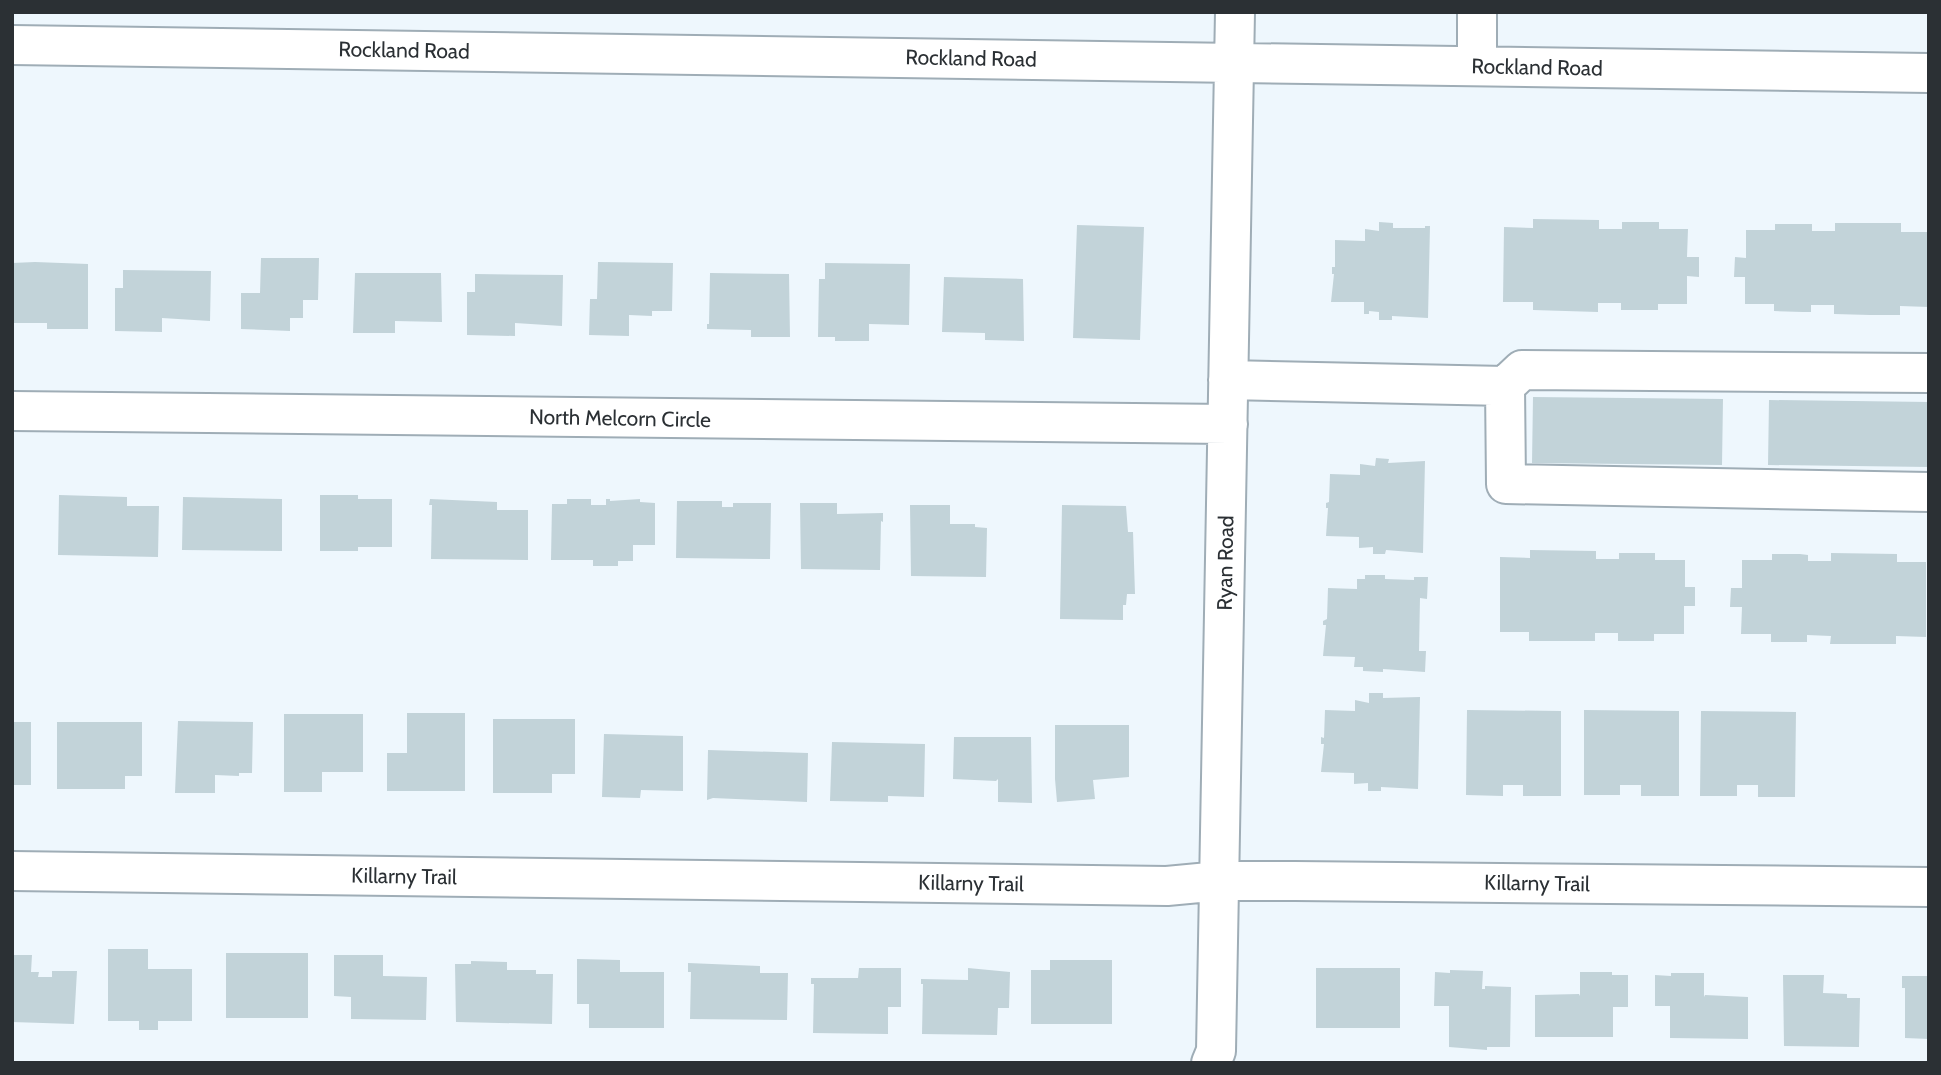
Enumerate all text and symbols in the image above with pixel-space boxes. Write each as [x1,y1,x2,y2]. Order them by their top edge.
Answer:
street label: Rockland Road [338,36,470,64]
street label: Rockland Road [905,44,1037,72]
street label: Rockland Road [1471,53,1603,81]
street label: North Melcorn Circle [529,404,711,432]
street label: Ryan Road [1212,515,1238,611]
street label: Killarny Trail [351,863,457,889]
street label: Killarny Trail [918,870,1024,896]
street label: Killarny Trail [1484,870,1590,896]

